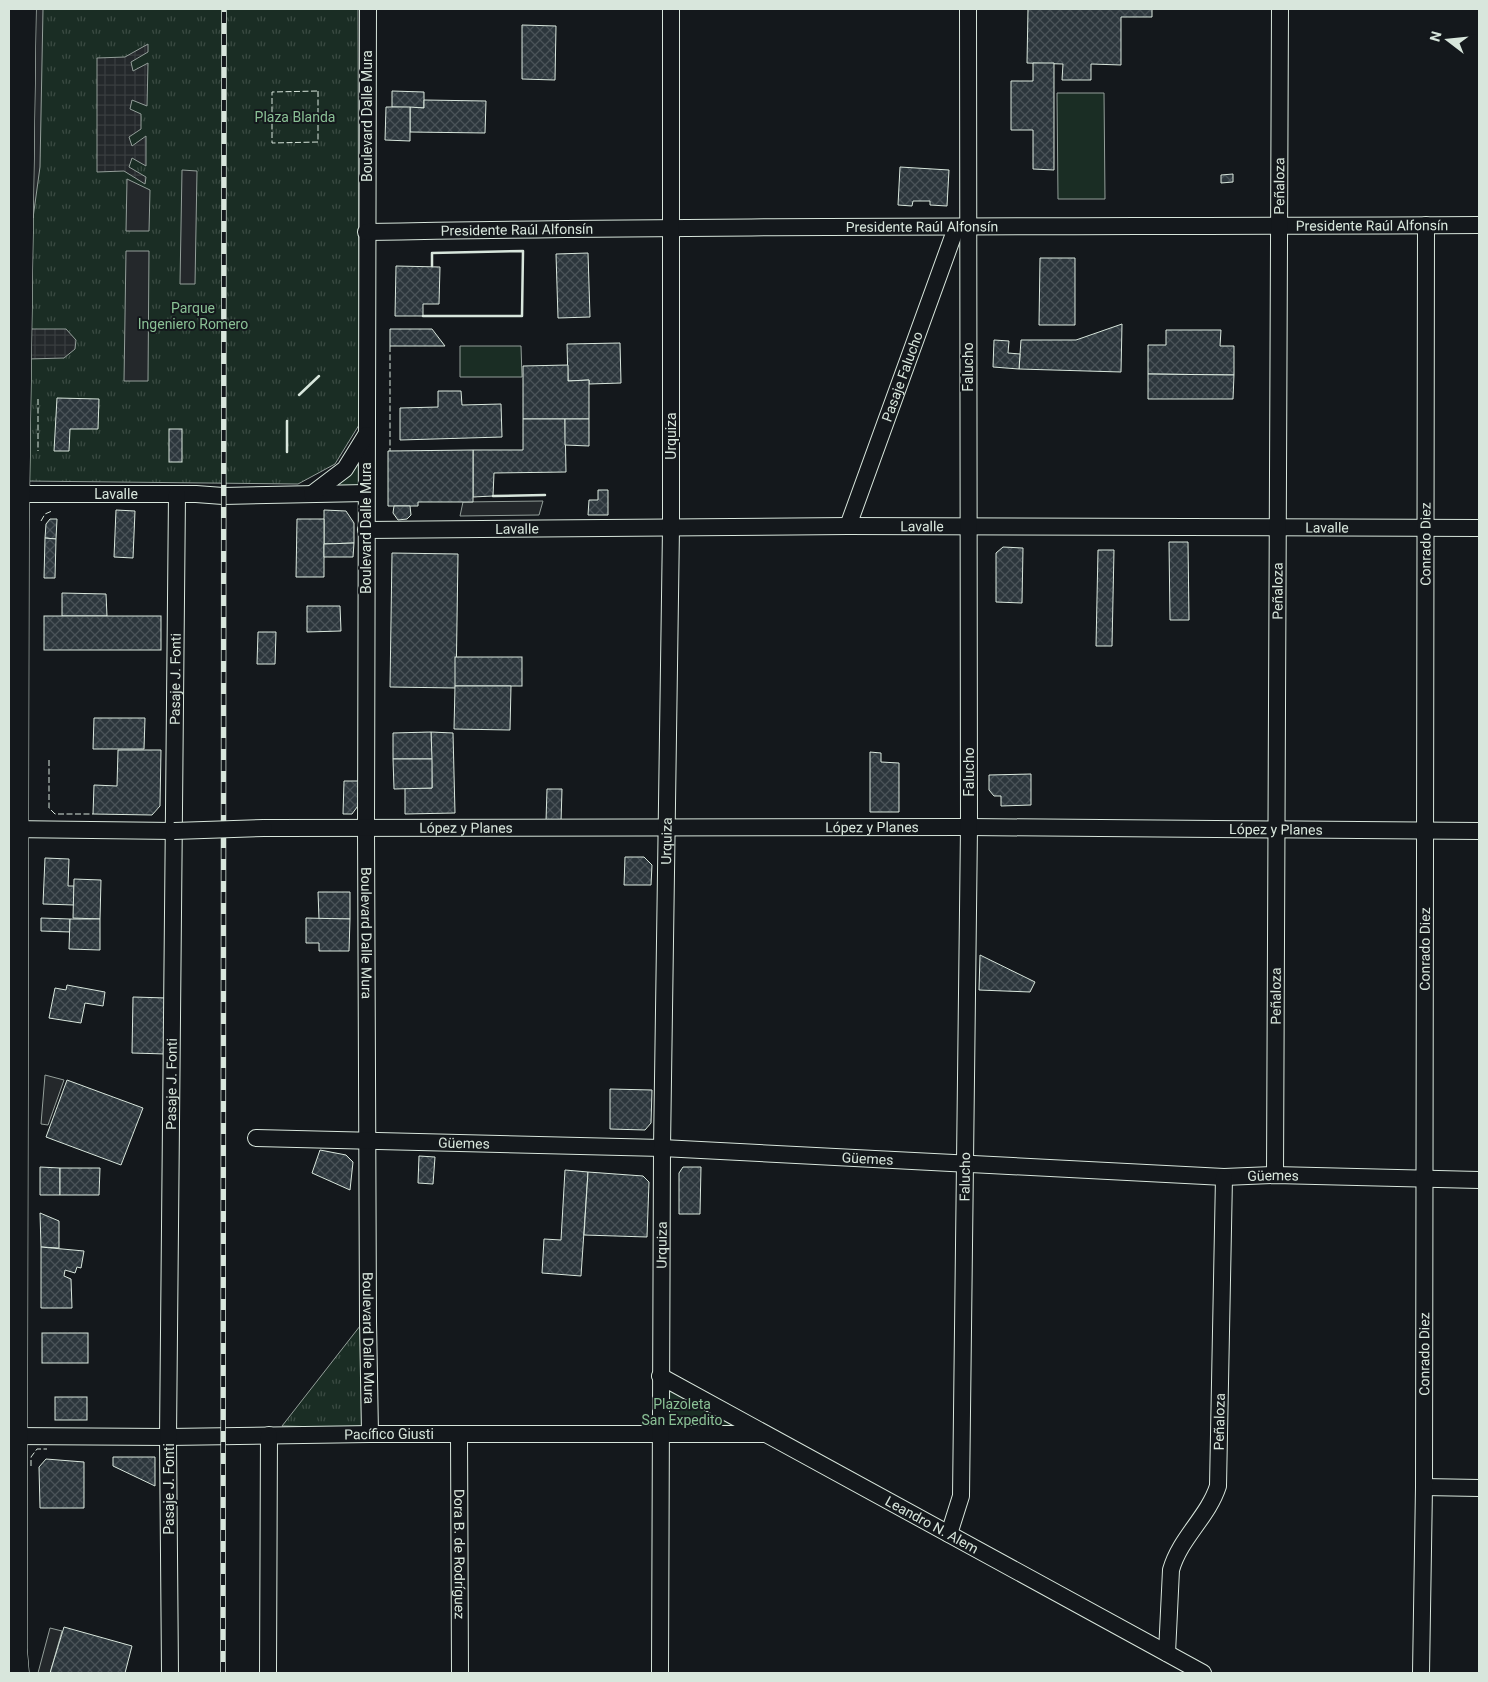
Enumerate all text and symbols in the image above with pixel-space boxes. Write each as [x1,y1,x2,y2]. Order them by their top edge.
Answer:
north arrow [1423,15,1473,65]
text: N [1426,29,1445,43]
street label: Boulevard Dalle Mura [359,50,375,182]
park label: Plaza Blanda [255,109,335,125]
street label: Peñaloza [1271,157,1287,215]
street label: Presidente Raúl Alfonsín [1296,217,1448,234]
street label: Presidente Raúl Alfonsín [846,218,998,235]
street label: Presidente Raúl Alfonsín [441,221,593,239]
park label: Parque Ingeniero Romero [138,300,248,332]
street label: Pasaje Falucho [878,329,926,424]
street label: Falucho [960,342,976,392]
street label: Urquiza [663,412,679,460]
street label: Boulevard Dalle Mura [358,462,374,594]
street label: Lavalle [94,486,138,502]
street label: Conrado Diez [1417,502,1434,586]
street label: Lavalle [900,518,944,534]
street label: Lavalle [1305,519,1349,536]
street label: Lavalle [495,521,539,537]
street label: Peñaloza [1269,562,1286,620]
street label: Pasaje J. Fonti [167,633,184,725]
street label: Falucho [961,747,977,797]
street label: Urquiza [658,817,675,865]
street label: López y Planes [825,819,919,835]
street label: López y Planes [419,820,513,836]
street label: López y Planes [1229,821,1323,838]
street label: Boulevard Dalle Mura [358,867,375,999]
street label: Conrado Diez [1417,907,1433,991]
street label: Peñaloza [1268,967,1284,1025]
street label: Pasaje J. Fonti [163,1038,180,1130]
street label: Güemes [438,1134,490,1152]
street label: Güemes [841,1149,894,1168]
street label: Falucho [957,1152,973,1202]
street label: Güemes [1247,1167,1299,1184]
street label: Urquiza [654,1221,670,1269]
street label: Boulevard Dalle Mura [360,1272,377,1404]
street label: Conrado Diez [1416,1312,1432,1396]
street label: Peñaloza [1211,1393,1228,1451]
park label: Plazoleta San Expedito [641,1396,723,1428]
street label: Pacífico Giusti [344,1426,434,1442]
street label: Pasaje J. Fonti [161,1443,177,1535]
street label: Dora B. de Rodríguez [451,1489,468,1619]
street label: Leandro N. Alem [883,1493,981,1557]

